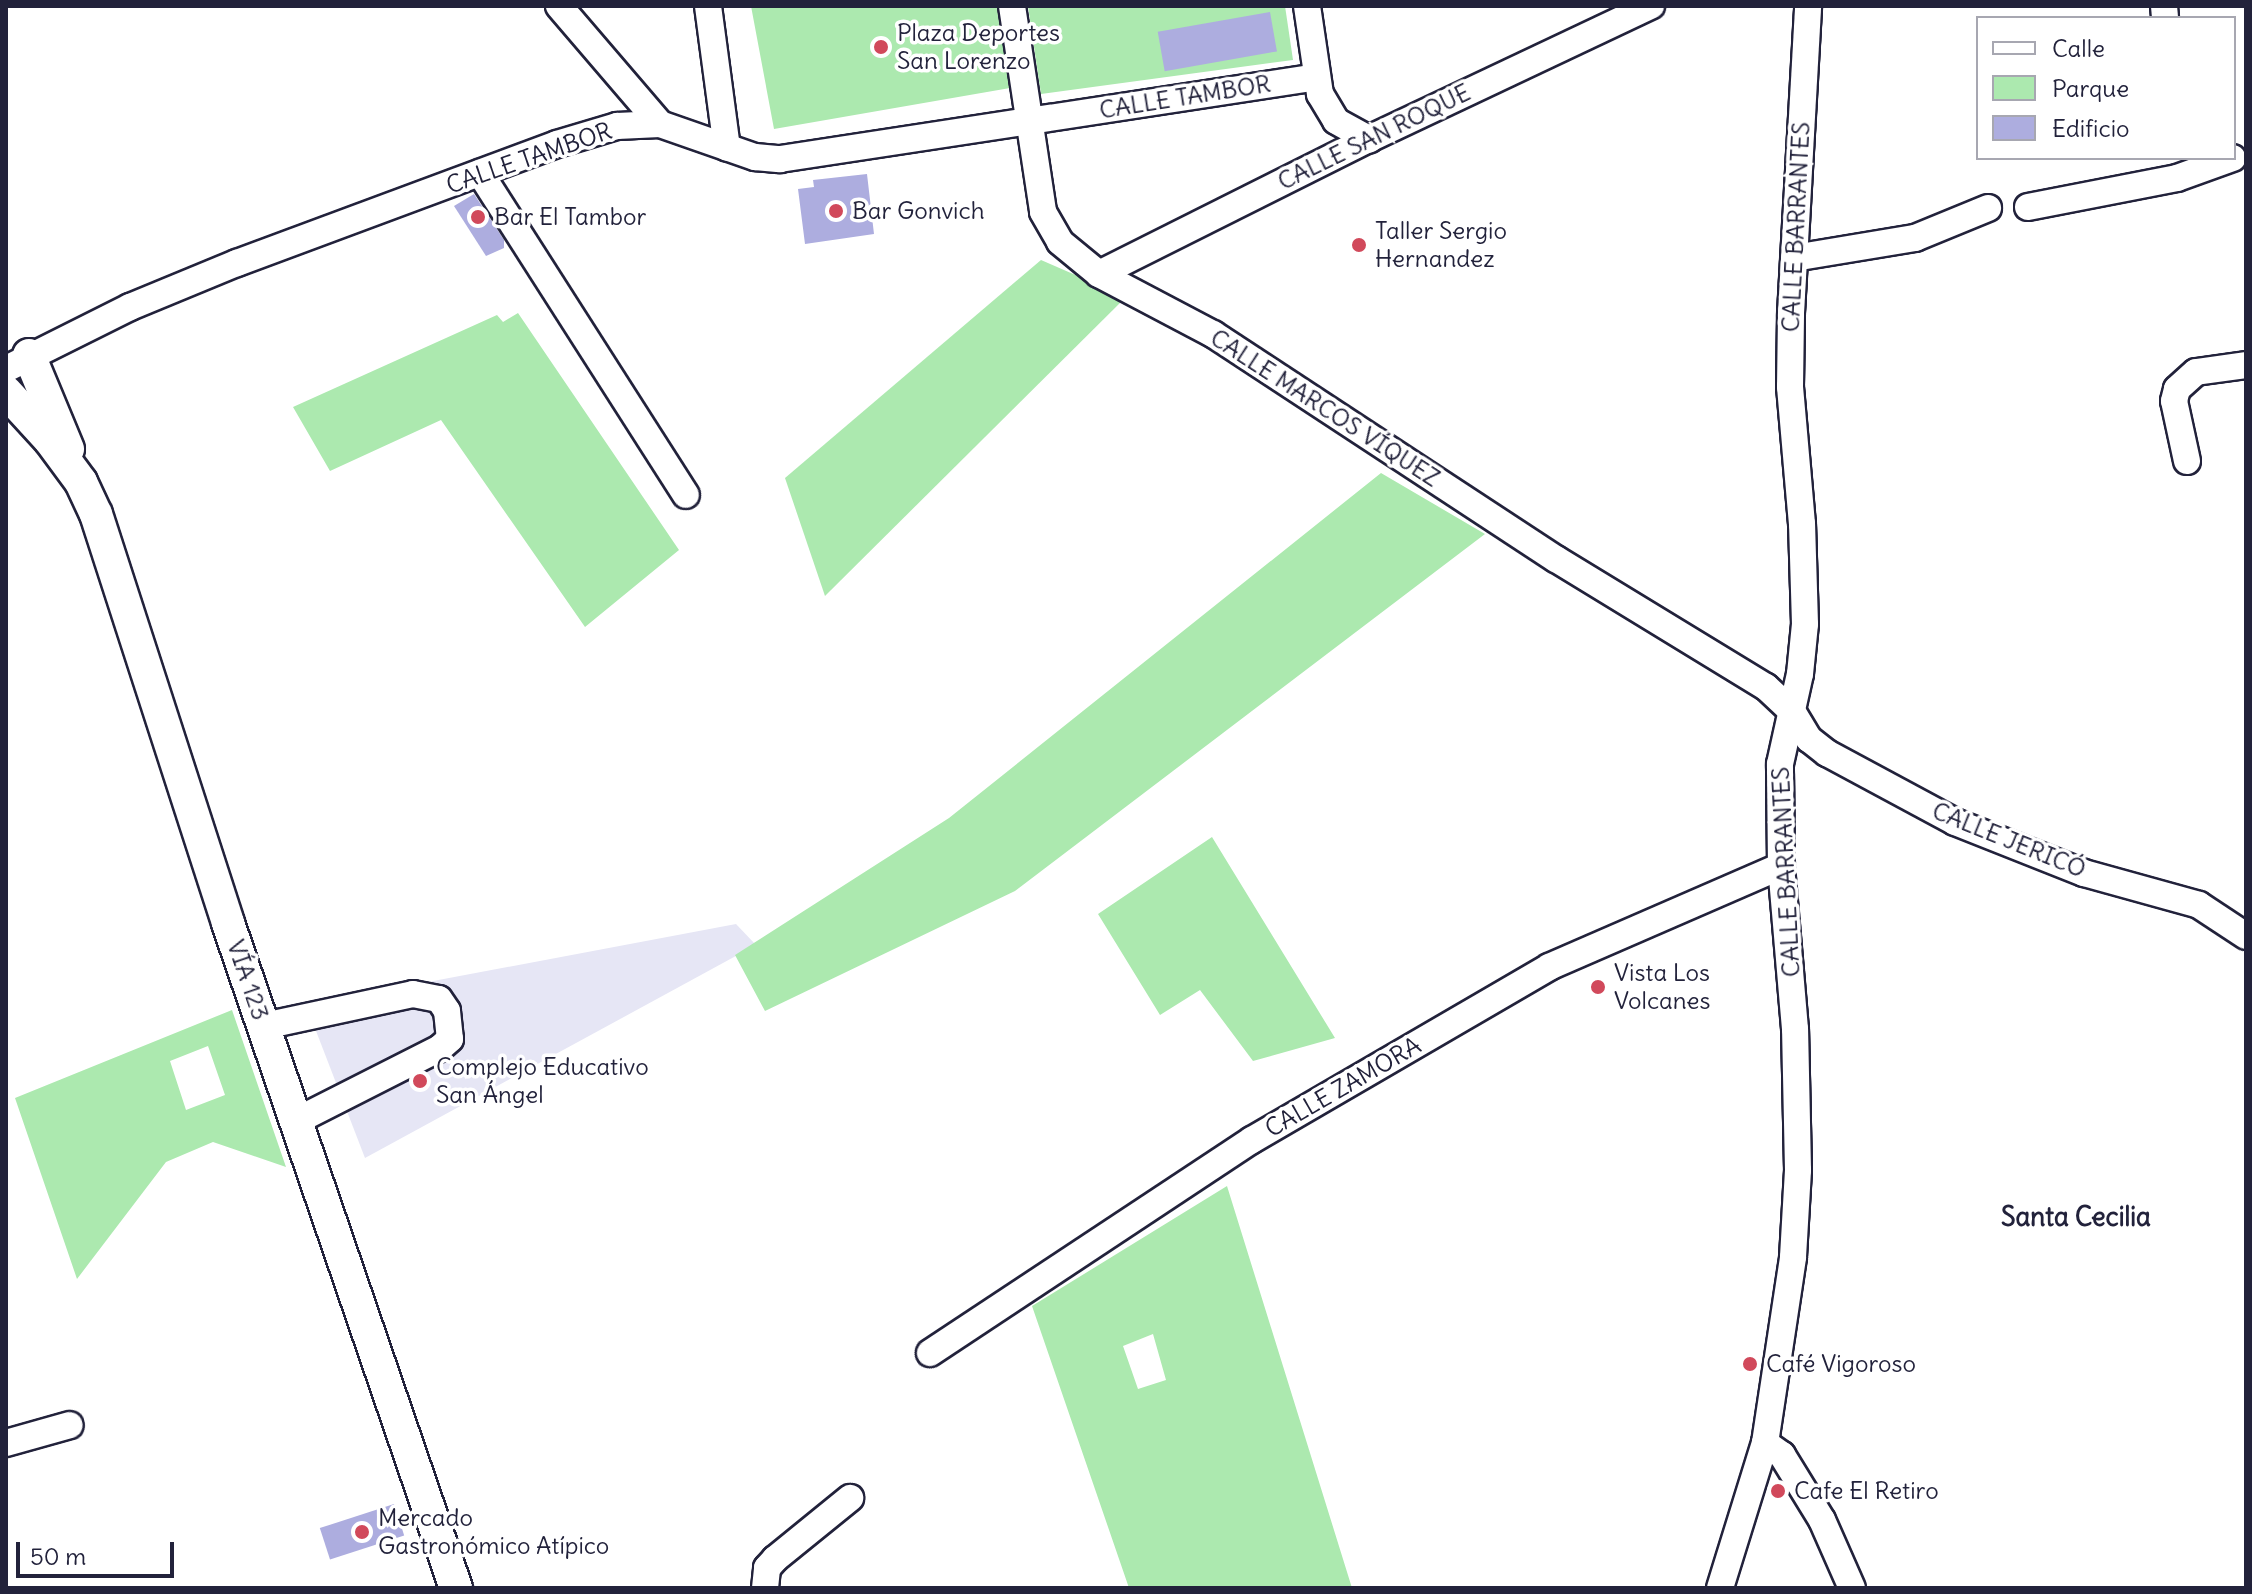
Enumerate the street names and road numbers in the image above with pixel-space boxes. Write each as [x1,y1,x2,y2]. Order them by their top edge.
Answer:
street label: CALLE TAMBOR [1097,69,1273,125]
street label: CALLE SAN ROQUE [1273,78,1475,196]
street label: CALLE TAMBOR [442,116,616,200]
street label: CALLE BARRANTES [1776,121,1816,333]
street label: CALLE MARCOS VÍQUEZ [1205,323,1445,493]
street label: CALLE BARRANTES [1766,766,1806,978]
street label: CALLE JERICÓ [1928,796,2090,884]
street label: VÍA 123 [221,936,275,1024]
street label: CALLE ZAMORA [1260,1031,1426,1143]

